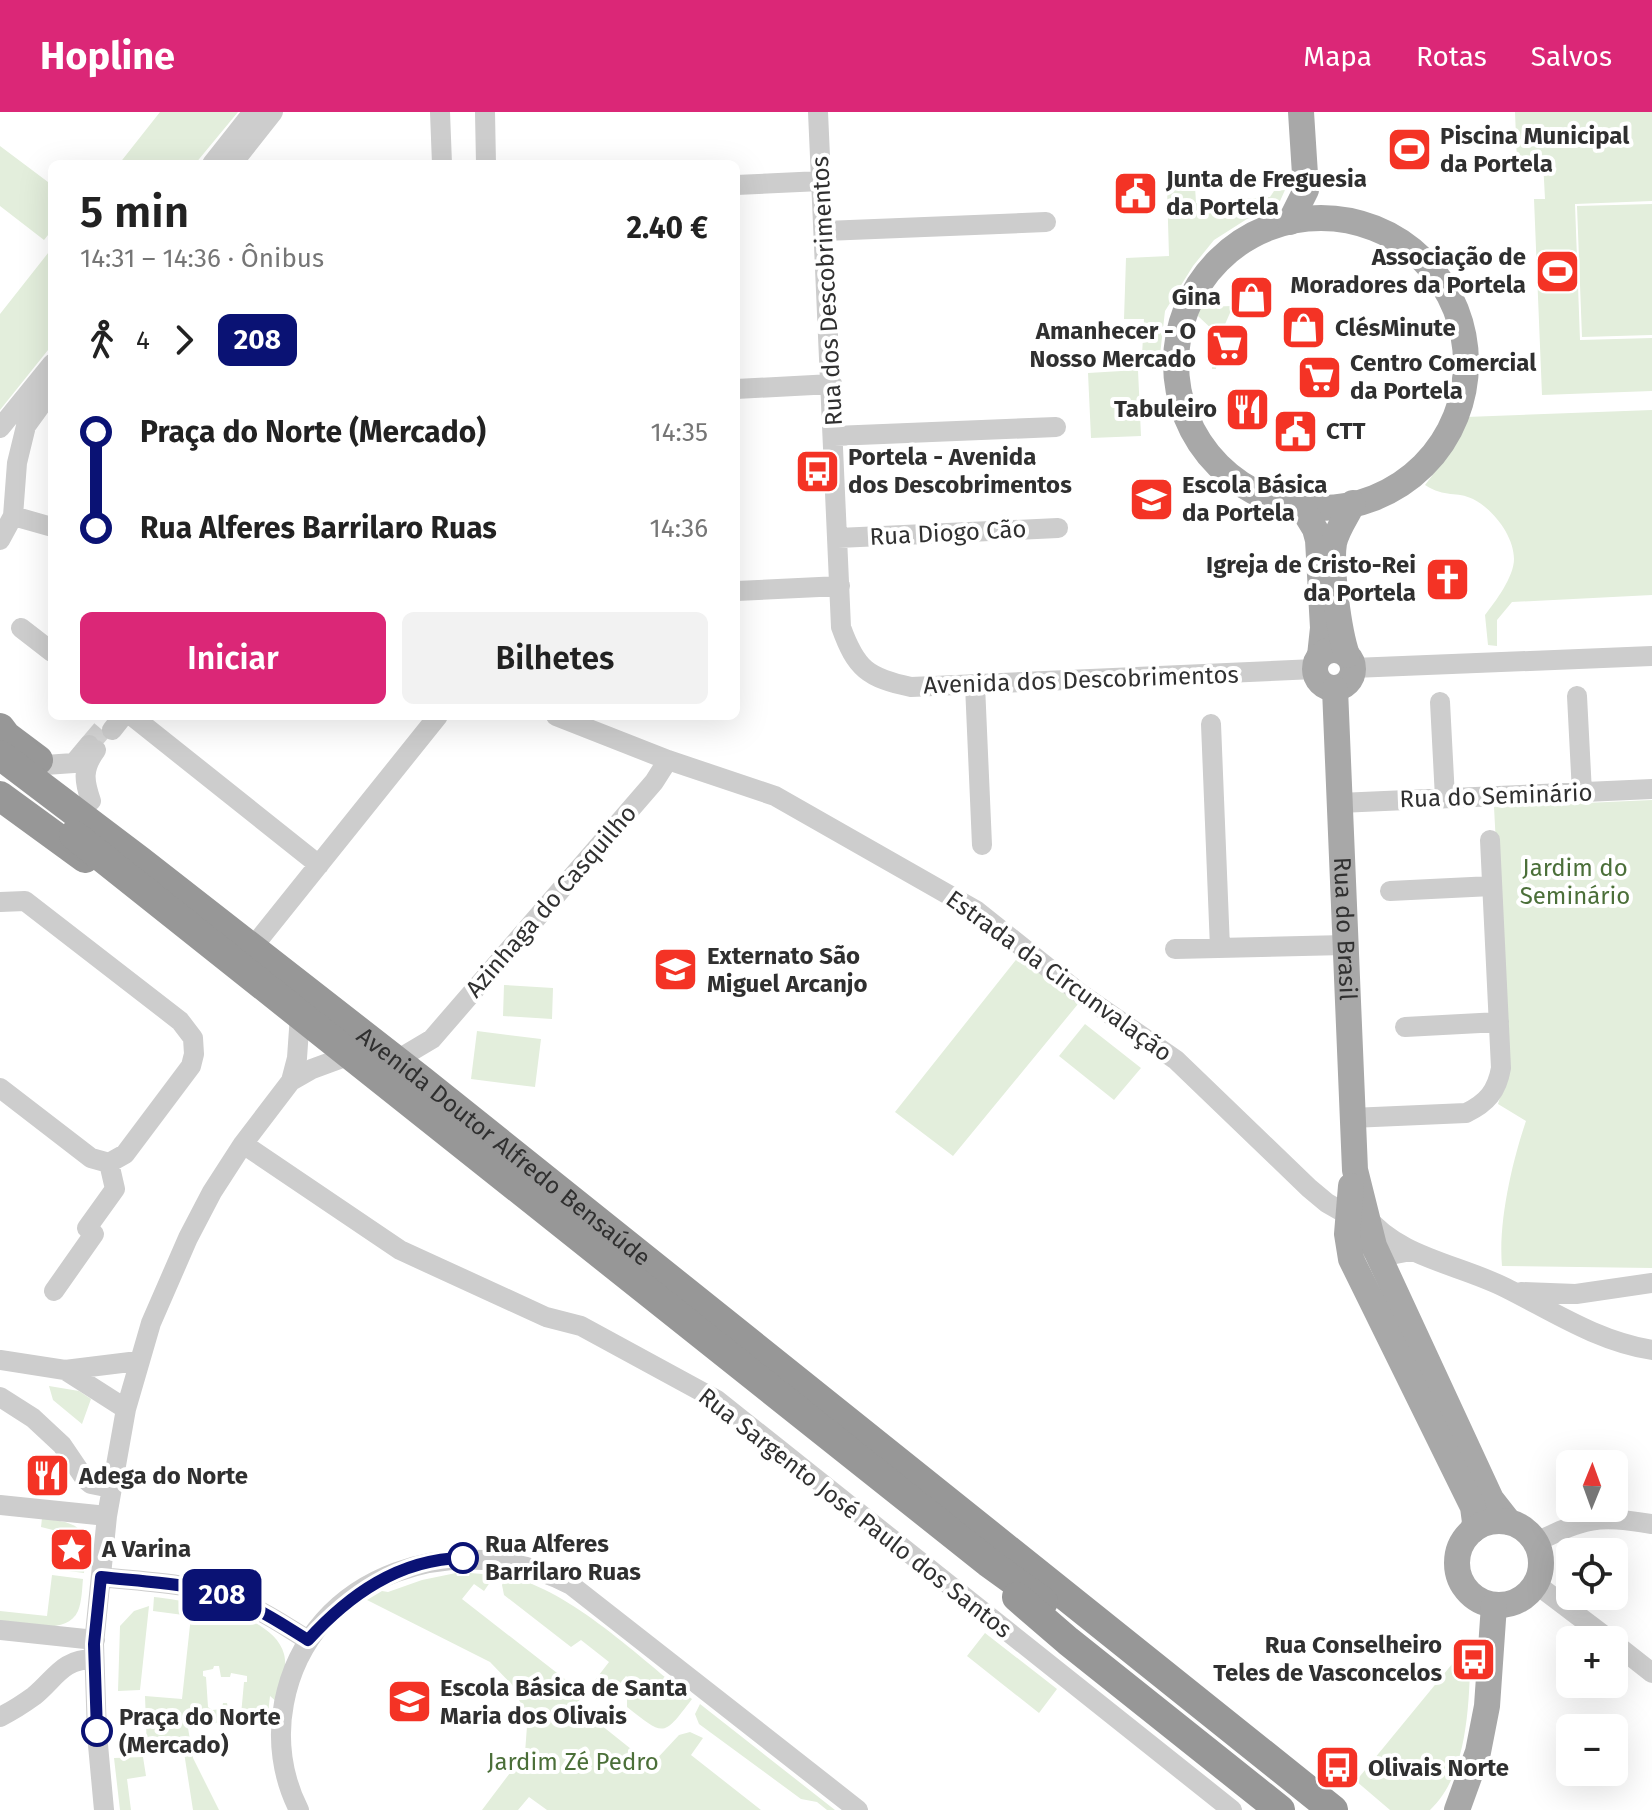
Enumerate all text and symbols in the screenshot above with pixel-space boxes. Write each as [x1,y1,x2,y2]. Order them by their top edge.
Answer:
text: Hopline [40,33,175,79]
text: Mapa [1303,40,1372,73]
text: Rotas [1416,40,1487,73]
text: Salvos [1531,40,1612,73]
place label: Piscina Municipal da Portela [1440,122,1630,178]
sports icon: Piscina Municipal da Portela [1385,126,1433,174]
street label: Rua dos Descobrimentos [806,155,848,427]
place label: Junta de Freguesia da Portela [1165,165,1367,221]
public building icon: Junta de Freguesia da Portela [1111,169,1159,217]
text: 5 min [80,186,189,239]
text: 2.40 € [627,210,708,246]
text: 14:31 – 14:36 · Ônibus [80,243,324,274]
place label: Associação de Moradores da Portela [1291,243,1526,299]
sports icon: Associação de Moradores da Portela [1533,247,1581,295]
shop icon: Gina [1228,273,1276,321]
place label: Gina [1172,283,1221,311]
shop icon: ClésMinute [1280,304,1328,352]
place label: ClésMinute [1335,314,1456,342]
place label: Amanhecer - O Nosso Mercado [1030,317,1196,373]
icon: walk [80,318,124,362]
icon: forward [162,318,206,362]
supermarket icon: Amanhecer - O Nosso Mercado [1203,321,1251,369]
text: 208 [234,323,281,356]
text: 4 [136,325,150,356]
place label: Centro Comercial da Portela [1350,349,1537,405]
supermarket icon: Centro Comercial da Portela [1295,353,1343,401]
restaurant icon: Tabuleiro [1224,385,1272,433]
place label: Tabuleiro [1114,395,1217,423]
public building icon: CTT [1271,407,1319,455]
text: Praça do Norte (Mercado) [140,414,486,450]
text: 14:35 [650,417,708,448]
place label: CTT [1326,417,1366,445]
place label: Portela - Avenida dos Descobrimentos [848,443,1072,499]
bus stop icon: Portela - Avenida dos Descobrimentos [793,447,841,495]
place label: Escola Básica da Portela [1182,471,1327,527]
school or university icon: Escola Básica da Portela [1127,475,1175,523]
text: Rua Alferes Barrilaro Ruas [140,510,497,546]
text: 14:36 [650,513,708,544]
street label: Rua Diogo Cão [869,515,1027,551]
place label: Igreja de Cristo-Rei da Portela [1206,551,1416,607]
church icon: Igreja de Cristo-Rei da Portela [1423,555,1471,603]
button: Iniciar [80,612,386,704]
button: Bilhetes [402,612,708,704]
street label: Avenida dos Descobrimentos [923,661,1239,699]
street label: Rua do Seminário [1399,779,1593,813]
street label: Azinhaga do Casquilho [460,799,642,1003]
park label: Jardim do Seminário [1520,854,1630,910]
street label: Rua do Brasil [1328,856,1362,1001]
street label: Estrada da Circunvalação [941,885,1177,1067]
place label: Externato São Miguel Arcanjo [707,942,868,998]
school or university icon: Externato São Miguel Arcanjo [652,946,700,994]
street label: Avenida Doutor Alfredo Bensaúde [351,1021,656,1272]
street label: Rua Sargento José Paulo dos Santos [693,1382,1017,1644]
north arrow [1556,1450,1628,1522]
map controls [1556,1450,1628,1786]
restaurant icon: Adega do Norte [24,1452,72,1500]
place label: Adega do Norte [78,1462,248,1490]
place icon: A Varina [47,1525,95,1573]
place label: Rua Alferes Barrilaro Ruas [485,1530,641,1586]
place label: A Varina [101,1535,191,1563]
button: locate [1556,1538,1628,1610]
marker: Rua Alferes Barrilaro Ruas [448,1543,478,1573]
line badge: 208 [176,1569,268,1621]
text: 208 [198,1578,246,1611]
button: + [1556,1626,1628,1698]
place label: Rua Conselheiro Teles de Vasconcelos [1213,1631,1442,1687]
bus stop icon: Rua Conselheiro Teles de Vasconcelos [1449,1635,1497,1683]
place label: Escola Básica de Santa Maria dos Olivais [440,1674,687,1730]
school or university icon: Escola Básica de Santa Maria dos Olivais [385,1678,433,1726]
place label: Praça do Norte (Mercado) [119,1703,281,1759]
button: − [1556,1714,1628,1786]
marker: Praça do Norte (Mercado) [82,1716,112,1746]
bus stop icon: Olivais Norte [1313,1744,1361,1792]
park label: Jardim Zé Pedro [487,1748,659,1776]
place label: Olivais Norte [1368,1754,1509,1782]

